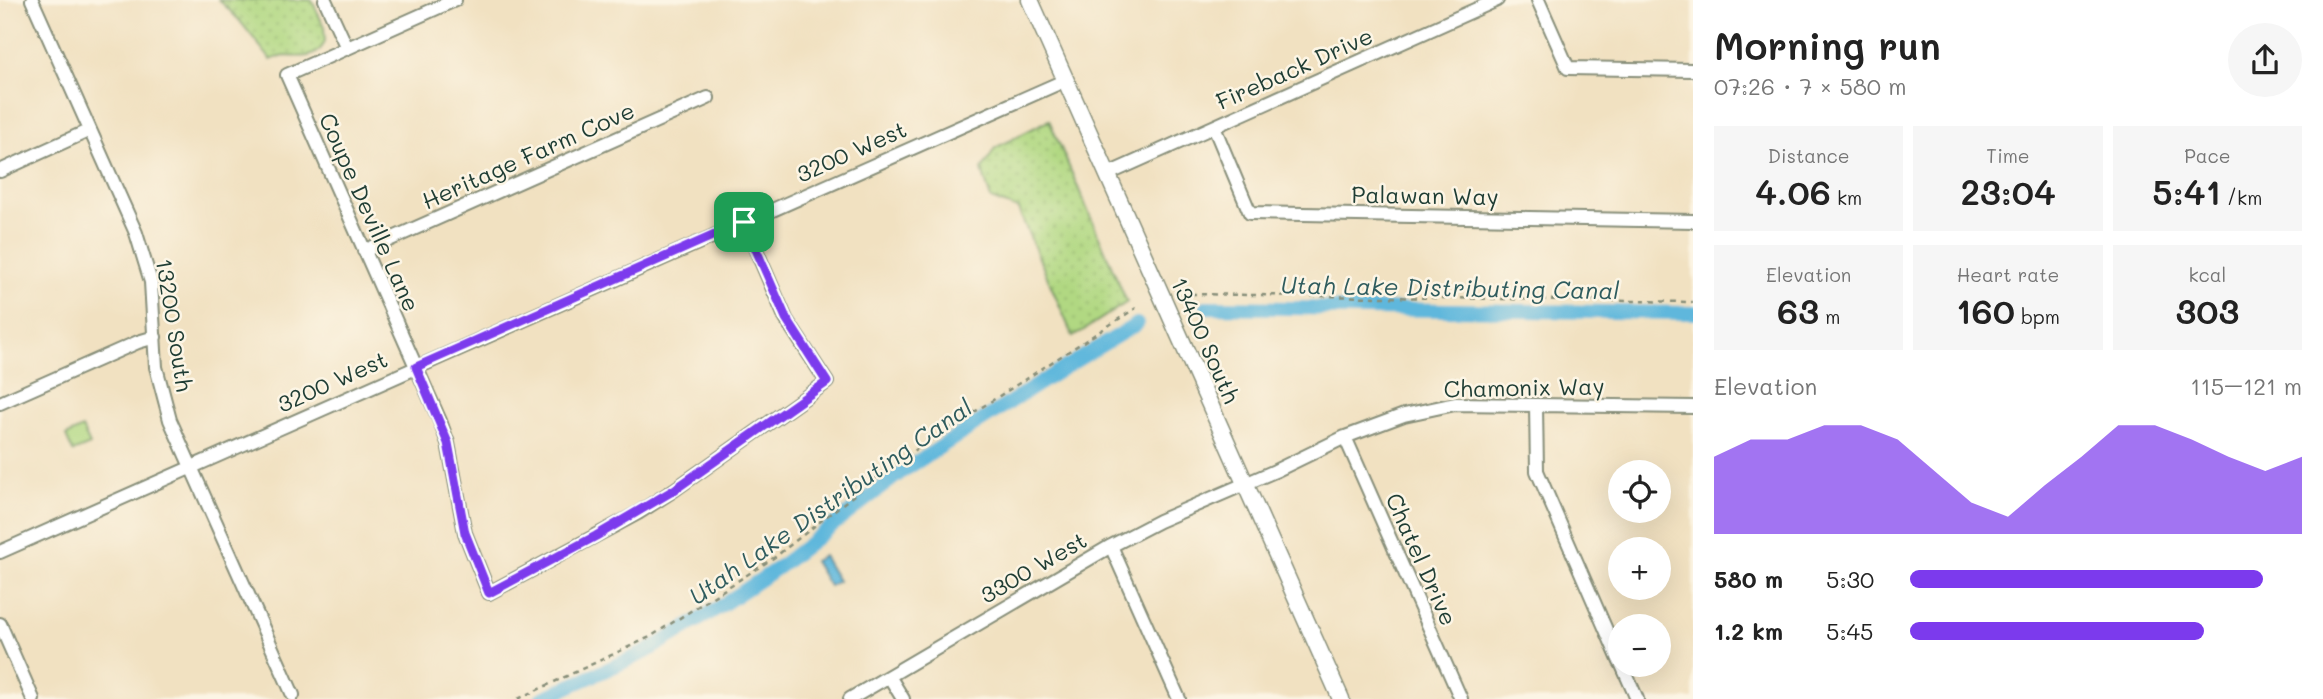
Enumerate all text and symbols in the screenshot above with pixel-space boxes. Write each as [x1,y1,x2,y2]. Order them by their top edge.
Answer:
street label: Fireback Drive [1211,20,1377,116]
text: Morning run [1714,20,1941,70]
button: share [2228,23,2302,97]
text: 07:26 · 7 × 580 m [1714,71,1907,101]
street label: Heritage Farm Cove [417,95,639,215]
street label: Coupe Deville Lane [313,108,427,316]
street label: 3200 West [791,113,911,189]
text: Distance [1768,143,1850,168]
text: Time [1986,143,2030,168]
text: Pace [2184,143,2231,168]
text: 4.06 [1755,168,1831,214]
text: 23:04 [1960,168,2056,214]
text: 5:41 [2152,168,2221,214]
street label: Palawan Way [1351,179,1499,211]
text: km [1831,185,1862,210]
text: /km [2221,185,2262,210]
pin [714,192,774,252]
icon: arrive [725,203,763,241]
street label: 13200 South [150,256,200,394]
text: Elevation [1766,262,1851,287]
text: Heart rate [1957,262,2059,287]
text: kcal [2188,262,2226,287]
water label: Utah Lake Distributing Canal [1280,269,1620,305]
street label: 13400 South [1165,272,1247,408]
text: 63 [1777,287,1819,333]
text: 160 [1956,287,2015,333]
text: 303 [2175,287,2239,333]
text: m [1819,304,1840,329]
text: bpm [2015,304,2060,329]
street label: 3200 West [272,343,392,419]
street label: Chamonix Way [1443,371,1605,403]
text: Elevation [1714,371,1817,401]
text: 115–121 m [2190,371,2302,401]
water label: Utah Lake Distributing Canal [682,391,978,611]
map controls [1608,460,1671,677]
button: locate [1608,460,1671,523]
street label: Chatel Drive [1379,488,1465,630]
street label: 3300 West [974,524,1092,610]
button: + [1608,537,1671,600]
text: 580 m [1714,564,1783,594]
text: 5:30 [1826,564,1874,594]
button: − [1608,614,1671,677]
text: 1.2 km [1714,616,1783,646]
text: 5:45 [1826,616,1873,646]

